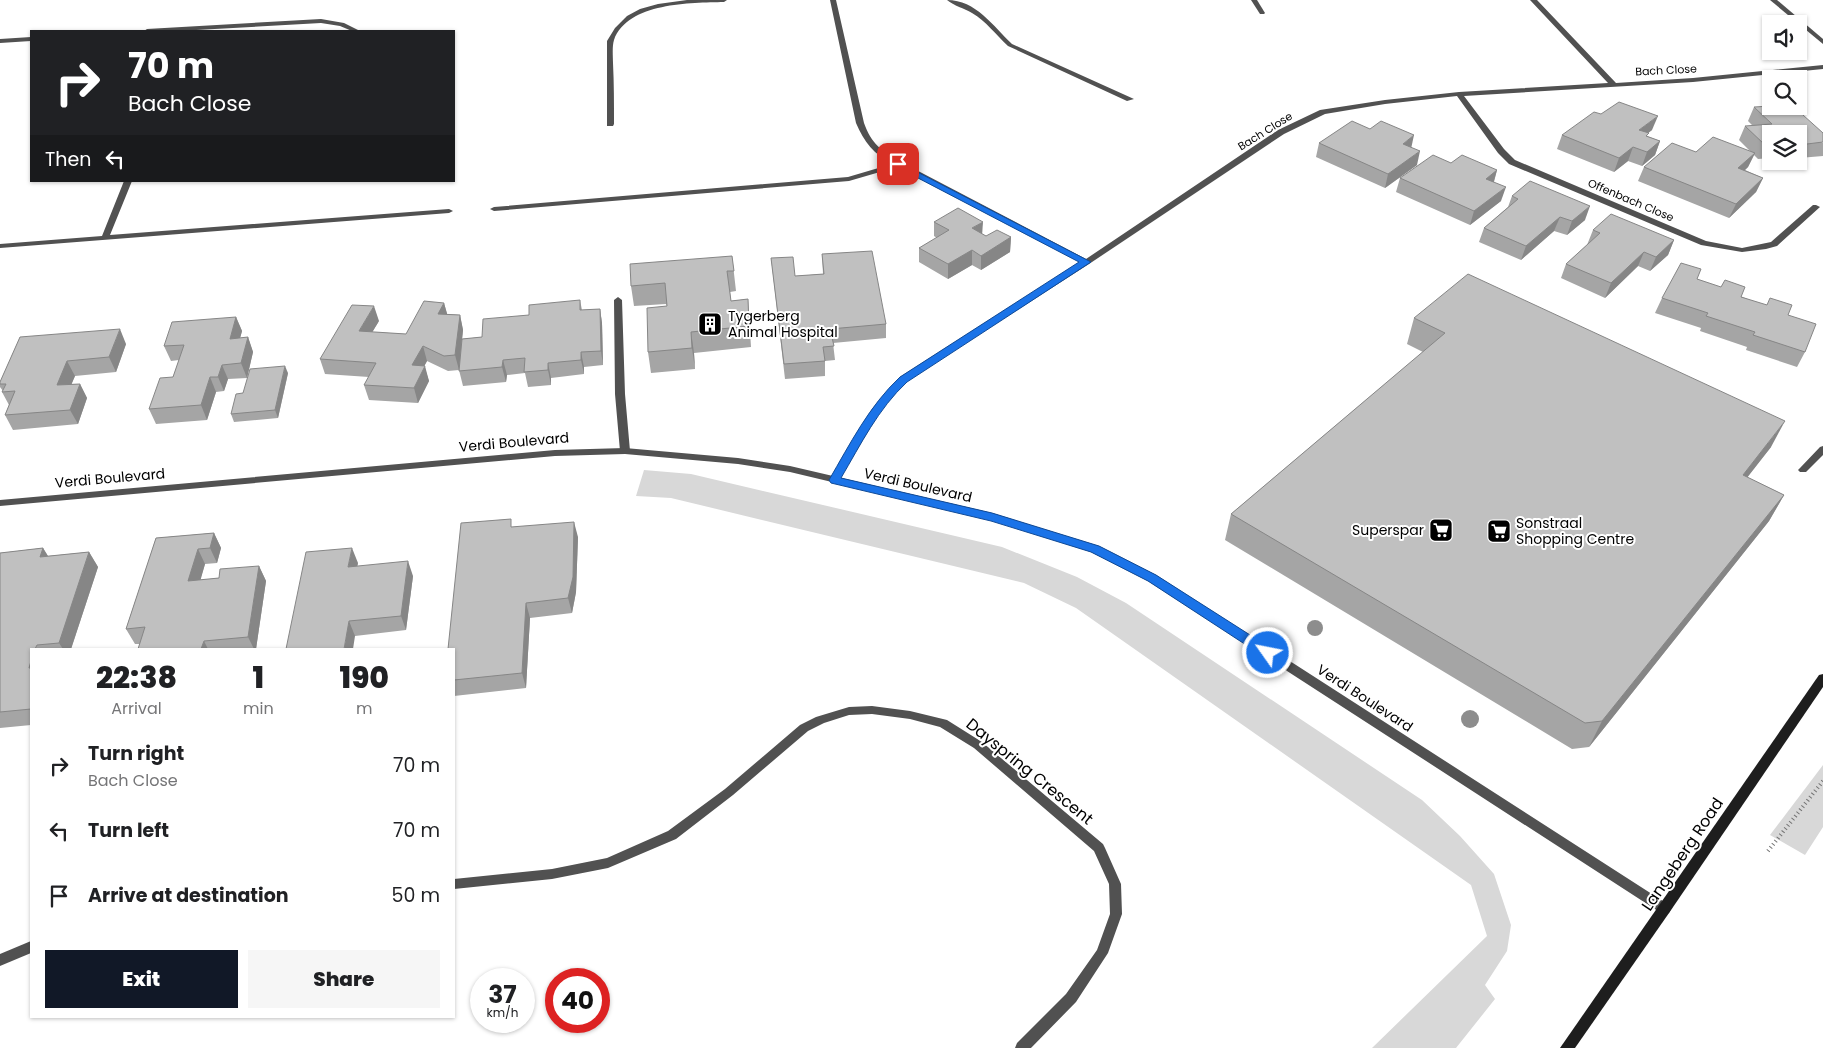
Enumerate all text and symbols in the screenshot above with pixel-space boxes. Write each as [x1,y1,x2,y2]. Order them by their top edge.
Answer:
map controls [1762,15,1807,170]
button: sound [1762,15,1807,60]
text: 70 m [128,41,214,90]
icon: right [45,50,110,115]
street label: Bach Close [1635,60,1697,80]
button: search [1762,70,1807,115]
text: Bach Close [128,88,251,119]
street label: Bach Close [1235,108,1296,154]
button: layers [1762,125,1807,170]
pin [877,143,919,185]
icon: left [101,145,129,173]
text: Then [45,146,91,173]
icon: arrive [884,150,912,178]
street label: Offenbach Close [1585,175,1677,225]
place label: Tygerberg Animal Hospital [728,306,838,342]
building icon: Tygerberg Animal Hospital [697,311,723,337]
street label: Verdi Boulevard [458,427,570,457]
street label: Verdi Boulevard [54,463,166,493]
street label: Verdi Boulevard [862,463,974,507]
place label: Sonstraal Shopping Centre [1516,513,1634,549]
supermarket icon: Superspar [1428,517,1454,543]
supermarket icon: Sonstraal Shopping Centre [1486,518,1512,544]
place label: Superspar [1352,520,1424,540]
position arrow [1241,626,1293,678]
text: 22:38 [96,656,177,699]
text: 1 [252,656,264,699]
text: 190 [340,656,389,699]
street label: Verdi Boulevard [1313,659,1417,737]
text: Arrival [111,697,162,720]
text: min [243,697,274,720]
text: m [356,697,373,720]
street label: Dayspring Crescent [961,713,1098,830]
text: Turn right [88,740,184,767]
icon: right [45,752,73,780]
text: 70 m [393,752,440,779]
text: Bach Close [88,769,178,792]
street label: Langeberg Road [1636,793,1729,915]
icon: left [45,817,73,845]
text: Turn left [88,817,169,844]
text: 70 m [393,817,440,844]
icon: arrive [45,882,73,910]
text: Arrive at destination [88,882,289,909]
text: 50 m [391,882,440,909]
button: Exit [45,950,238,1008]
button: Share [248,950,440,1008]
speed limit sign: 40 [545,968,610,1033]
text: 37 [488,977,517,1012]
text: km/h [487,1004,518,1021]

